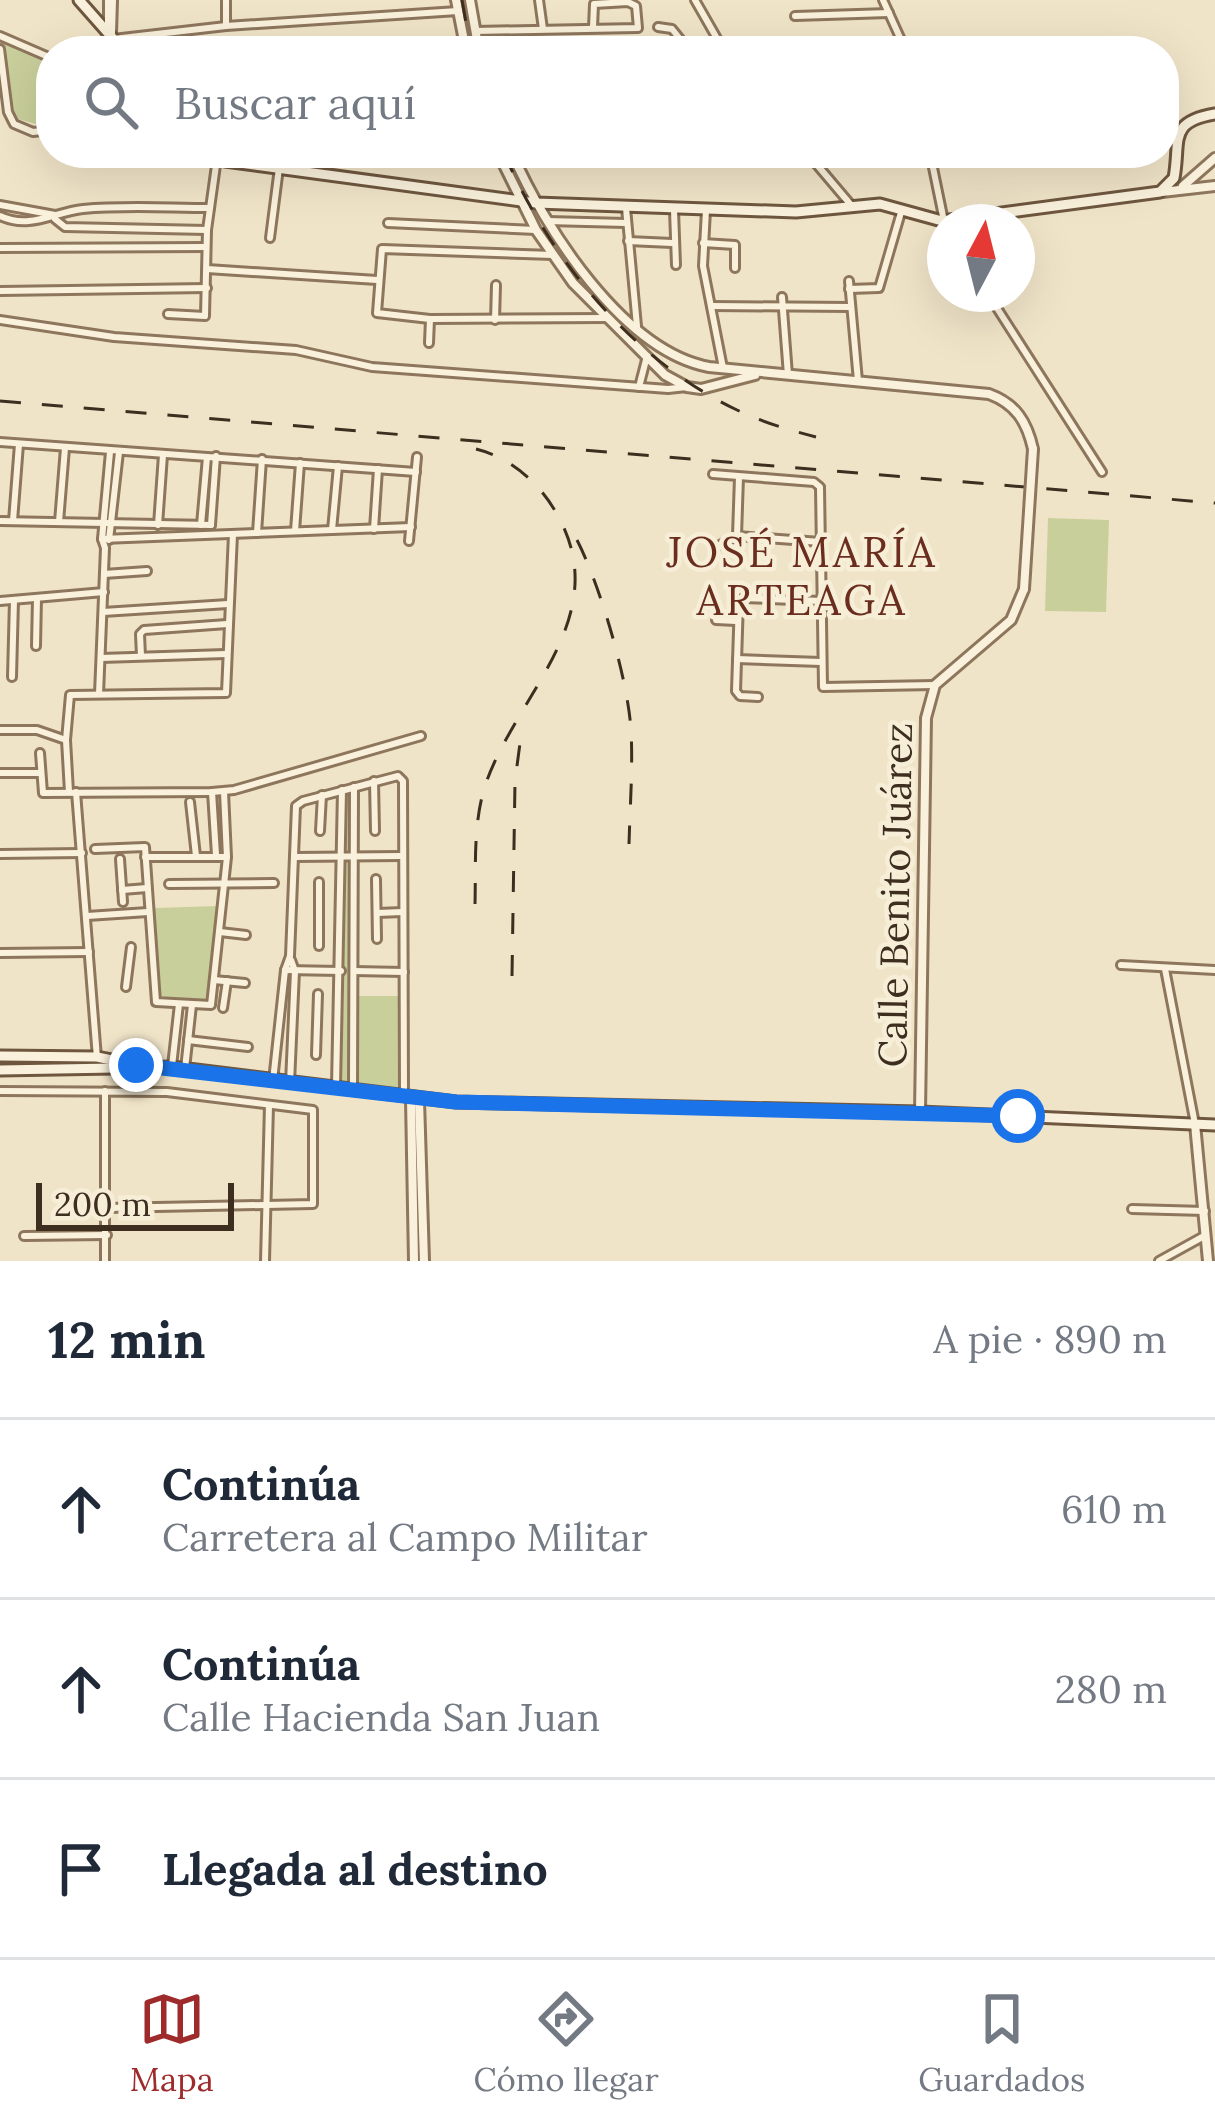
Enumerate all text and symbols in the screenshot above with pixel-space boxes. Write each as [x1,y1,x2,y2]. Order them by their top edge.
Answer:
search box [36,36,1179,168]
icon: search [78,69,144,135]
text: Buscar aquí [174,74,416,131]
north arrow [927,204,1035,312]
district label: JOSÉ MARÍA ARTEAGA [665,525,938,627]
street label: Calle Benito Juárez [867,722,923,1068]
route end [109,1038,163,1092]
route start [991,1089,1045,1143]
scale bar [36,1177,234,1230]
text: 200 m [54,1183,151,1225]
text: 12 min [48,1307,205,1372]
text: A pie · 890 m [933,1314,1167,1364]
text: Continúa [162,1455,360,1512]
icon: ahead [48,1476,114,1542]
text: 610 m [1061,1484,1167,1534]
text: Carretera al Campo Militar [162,1512,648,1562]
text: Continúa [162,1635,360,1692]
icon: ahead [48,1656,114,1722]
text: 280 m [1055,1664,1167,1714]
text: Calle Hacienda San Juan [162,1692,600,1742]
icon: arrive [48,1836,114,1902]
text: Llegada al destino [162,1840,548,1897]
tab: Mapa [130,1986,214,2100]
tab: Cómo llegar [473,1986,659,2100]
tab: Guardados [918,1986,1085,2100]

